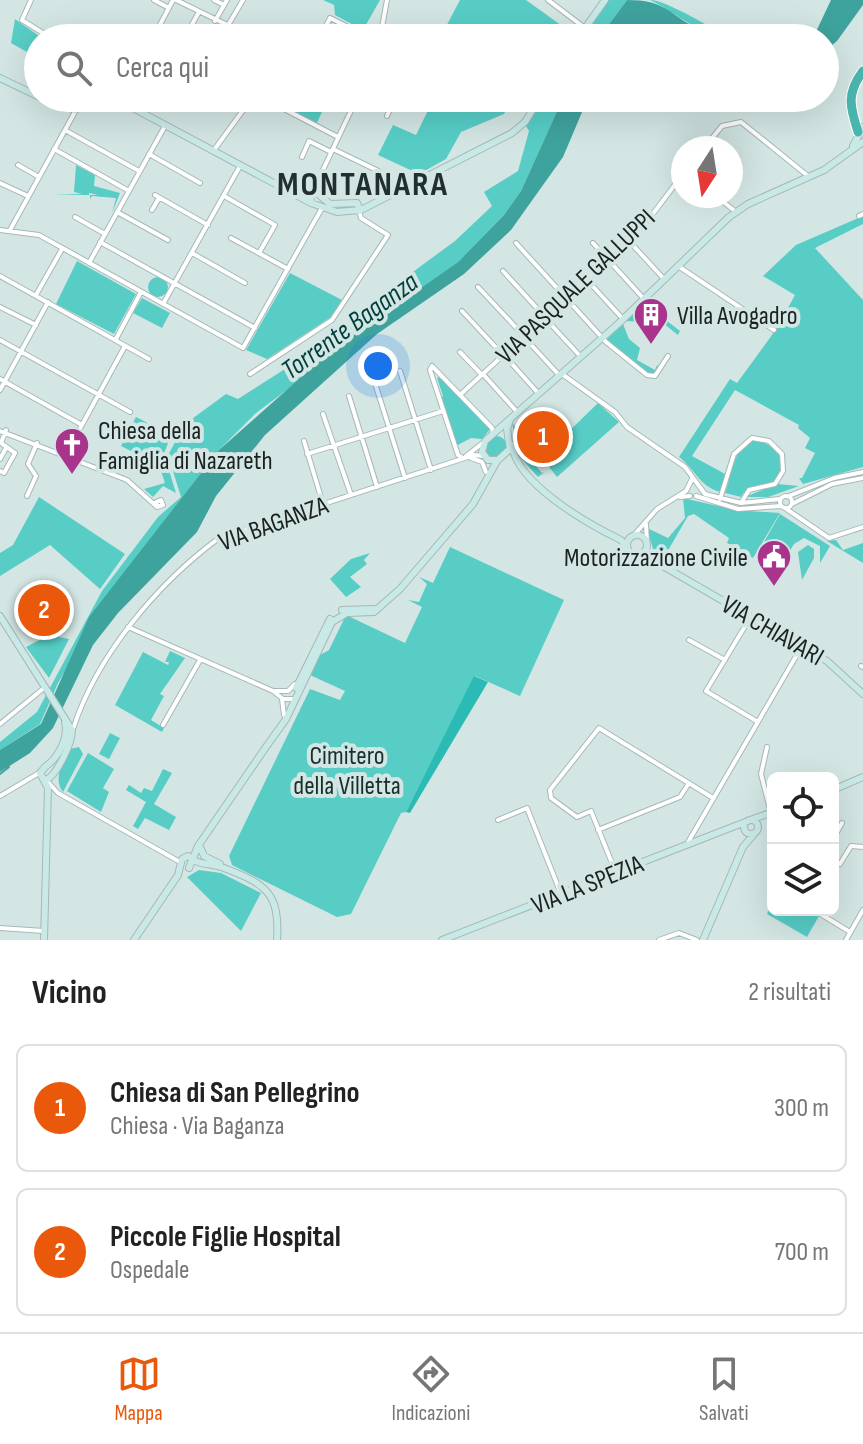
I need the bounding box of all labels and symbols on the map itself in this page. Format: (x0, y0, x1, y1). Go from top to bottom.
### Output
north arrow (671, 136, 743, 208)
district label: MONTANARA (277, 164, 449, 205)
street label: VIA PASQUALE GALLUPPI (490, 203, 662, 371)
water label: Torrente Baganza (275, 265, 425, 387)
building icon: Villa Avogadro (632, 296, 670, 346)
place label: Villa Avogadro (677, 301, 797, 332)
your location (358, 346, 398, 386)
pin: 1 (517, 407, 569, 467)
place label: Chiesa della Famiglia di Nazareth (98, 416, 273, 477)
church icon: Chiesa della Famiglia di Nazareth (53, 426, 91, 476)
street label: VIA BAGANZA (215, 490, 333, 558)
public building icon: Motorizzazione Civile (755, 538, 793, 588)
place label: Motorizzazione Civile (564, 543, 748, 574)
pin: 2 (18, 580, 70, 640)
street label: VIA CHIAVARI (716, 590, 829, 673)
park label: Cimitero della Villetta (293, 741, 401, 802)
street label: VIA LA SPEZIA (527, 849, 649, 922)

